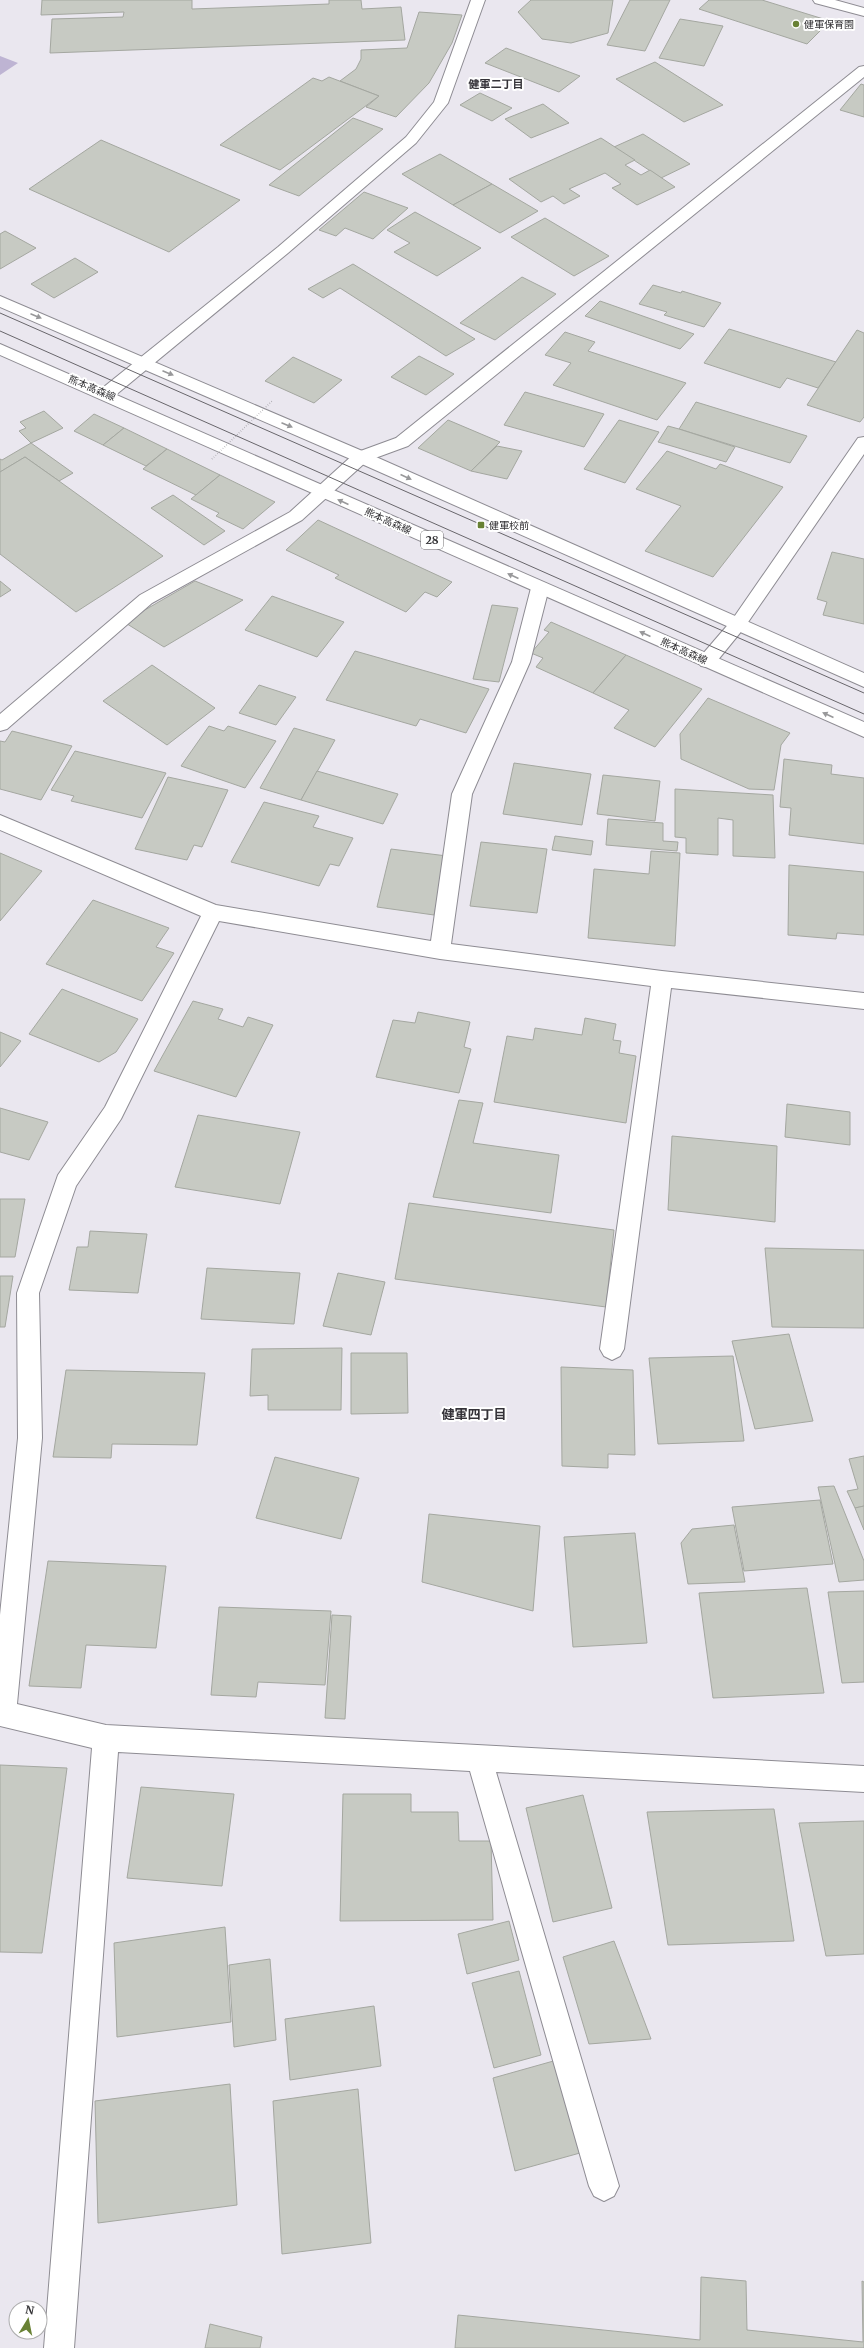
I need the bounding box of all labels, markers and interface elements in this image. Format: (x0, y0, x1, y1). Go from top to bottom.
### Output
place label: 健軍保育園 (804, 18, 854, 31)
marker: 健軍保育園 (791, 19, 801, 29)
district label: 健軍二丁目 (468, 77, 524, 91)
one-way arrow (30, 314, 42, 320)
one-way arrow (163, 371, 175, 377)
street label: 熊本高森線 (66, 372, 118, 404)
one-way arrow (282, 422, 293, 428)
one-way arrow (401, 474, 412, 480)
one-way arrow (337, 499, 348, 505)
street label: 熊本高森線 (363, 505, 413, 537)
place label: 健軍校前 (489, 519, 529, 532)
marker: 健軍校前 (476, 520, 486, 530)
road number: 28 (421, 531, 443, 549)
one-way arrow (508, 573, 519, 579)
one-way arrow (640, 631, 651, 637)
street label: 熊本高森線 (659, 635, 709, 667)
one-way arrow (822, 711, 834, 717)
district label: 健軍四丁目 (441, 1406, 507, 1423)
north arrow (8, 2300, 48, 2340)
text: N (24, 2303, 36, 2318)

